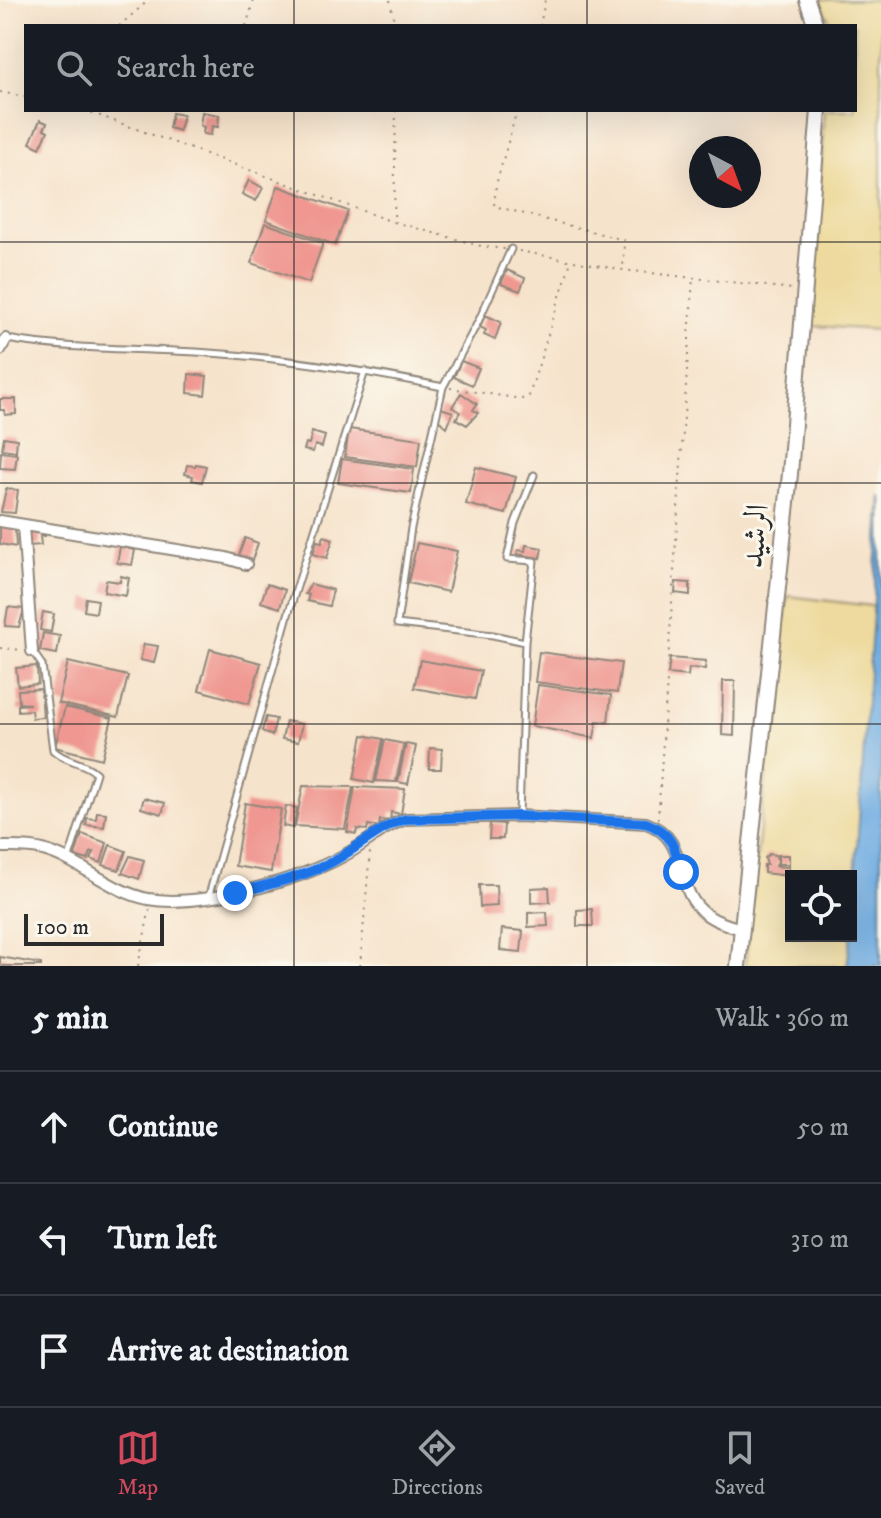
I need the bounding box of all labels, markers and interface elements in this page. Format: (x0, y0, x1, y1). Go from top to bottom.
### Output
search box (24, 24, 857, 112)
icon: search (52, 46, 96, 90)
text: Search here (116, 50, 255, 87)
north arrow (689, 136, 761, 208)
street label: الرشيد (733, 502, 779, 570)
route start (663, 854, 699, 890)
map controls (785, 870, 857, 942)
button: locate (785, 870, 857, 942)
route end (217, 875, 253, 911)
scale bar (24, 910, 164, 946)
text: 100 m (36, 914, 89, 941)
text: 5 min (32, 997, 108, 1039)
text: Walk · 360 m (715, 1002, 849, 1035)
icon: ahead (32, 1105, 76, 1149)
text: Continue (108, 1109, 218, 1146)
text: 50 m (797, 1111, 849, 1144)
icon: left (32, 1217, 76, 1261)
text: Turn left (108, 1221, 217, 1258)
text: 310 m (791, 1223, 849, 1256)
icon: arrive (32, 1329, 76, 1373)
text: Arrive at destination (108, 1333, 349, 1370)
tab: Map (116, 1426, 160, 1501)
tab: Directions (392, 1426, 483, 1501)
tab: Saved (715, 1426, 765, 1501)

